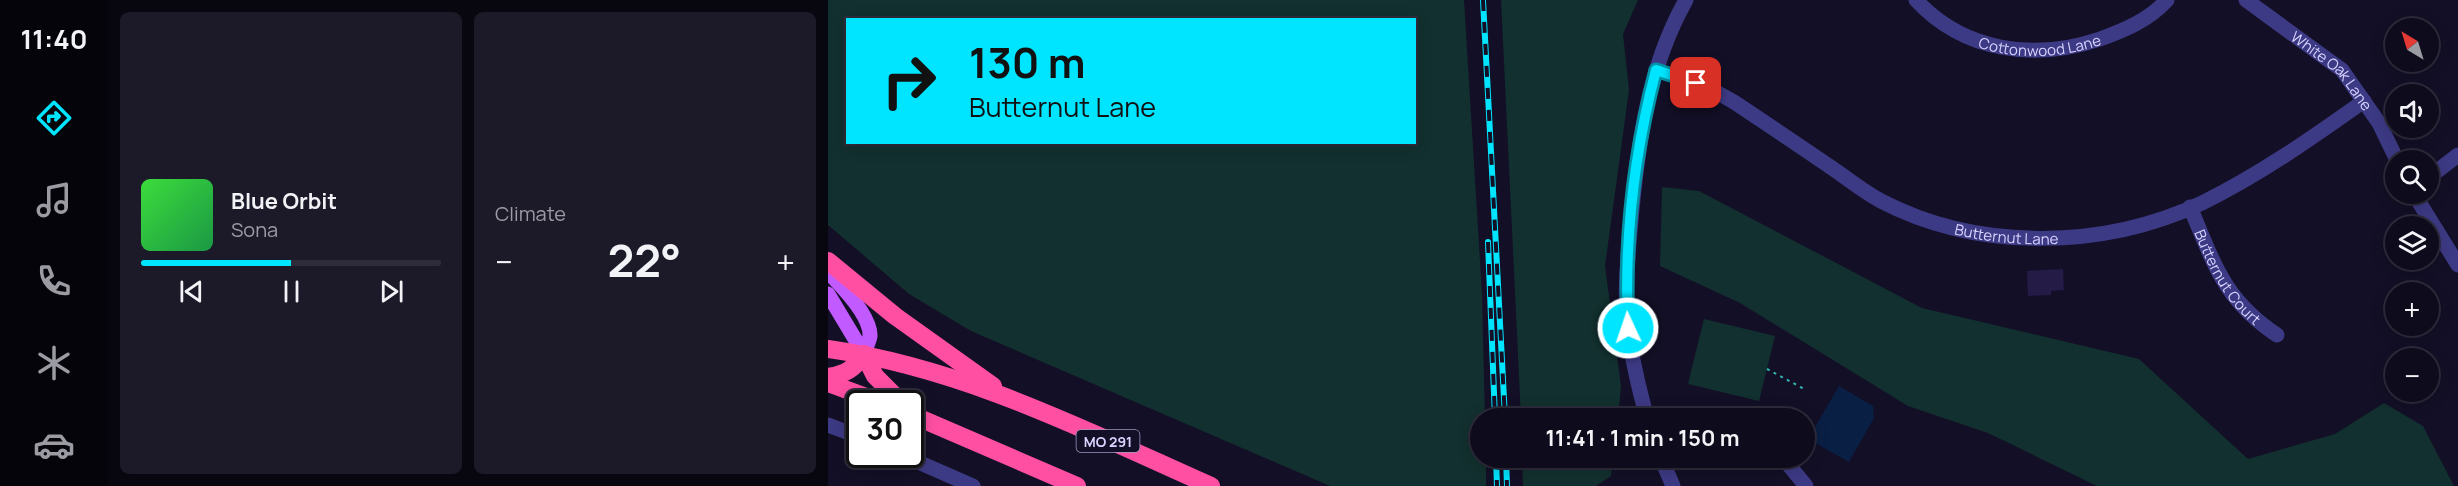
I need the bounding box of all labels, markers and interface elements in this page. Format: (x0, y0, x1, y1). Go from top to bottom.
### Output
north arrow (2385, 18, 2439, 72)
map controls (2385, 18, 2439, 402)
text: 11:40 (20, 20, 88, 57)
street label: White Oak Lane (2287, 26, 2378, 115)
street label: Cottonwood Lane (1976, 29, 2104, 61)
text: 130 m (969, 33, 1086, 91)
icon: right (870, 42, 948, 120)
pin (1670, 57, 1721, 108)
icon: arrive (1679, 66, 1712, 99)
button: sound (2385, 84, 2439, 138)
text: Butternut Lane (969, 88, 1156, 125)
icon: directions (33, 97, 75, 139)
button: search (2385, 150, 2439, 204)
icon: music (33, 179, 75, 221)
text: Blue Orbit (231, 186, 337, 216)
text: Climate (495, 200, 566, 227)
text: Sona (231, 216, 278, 243)
button: layers (2385, 216, 2439, 270)
street label: Butternut Lane (1953, 218, 2059, 249)
street label: Butternut Court (2190, 226, 2266, 329)
text: 22° (607, 229, 681, 291)
text: − (495, 239, 513, 284)
text: + (776, 239, 795, 284)
icon: phone (33, 260, 75, 302)
icon: previous (175, 275, 208, 308)
icon: pause (275, 275, 308, 308)
icon: next (375, 275, 408, 308)
button: + (2385, 282, 2439, 336)
position arrow (1596, 296, 1660, 360)
icon: climate (33, 342, 75, 384)
button: − (2385, 348, 2439, 402)
speed limit sign: 30 (846, 390, 924, 468)
text: 11:41 · 1 min · 150 m (1545, 423, 1740, 453)
icon: car (33, 424, 75, 466)
road number: MO 291 (1076, 430, 1140, 452)

